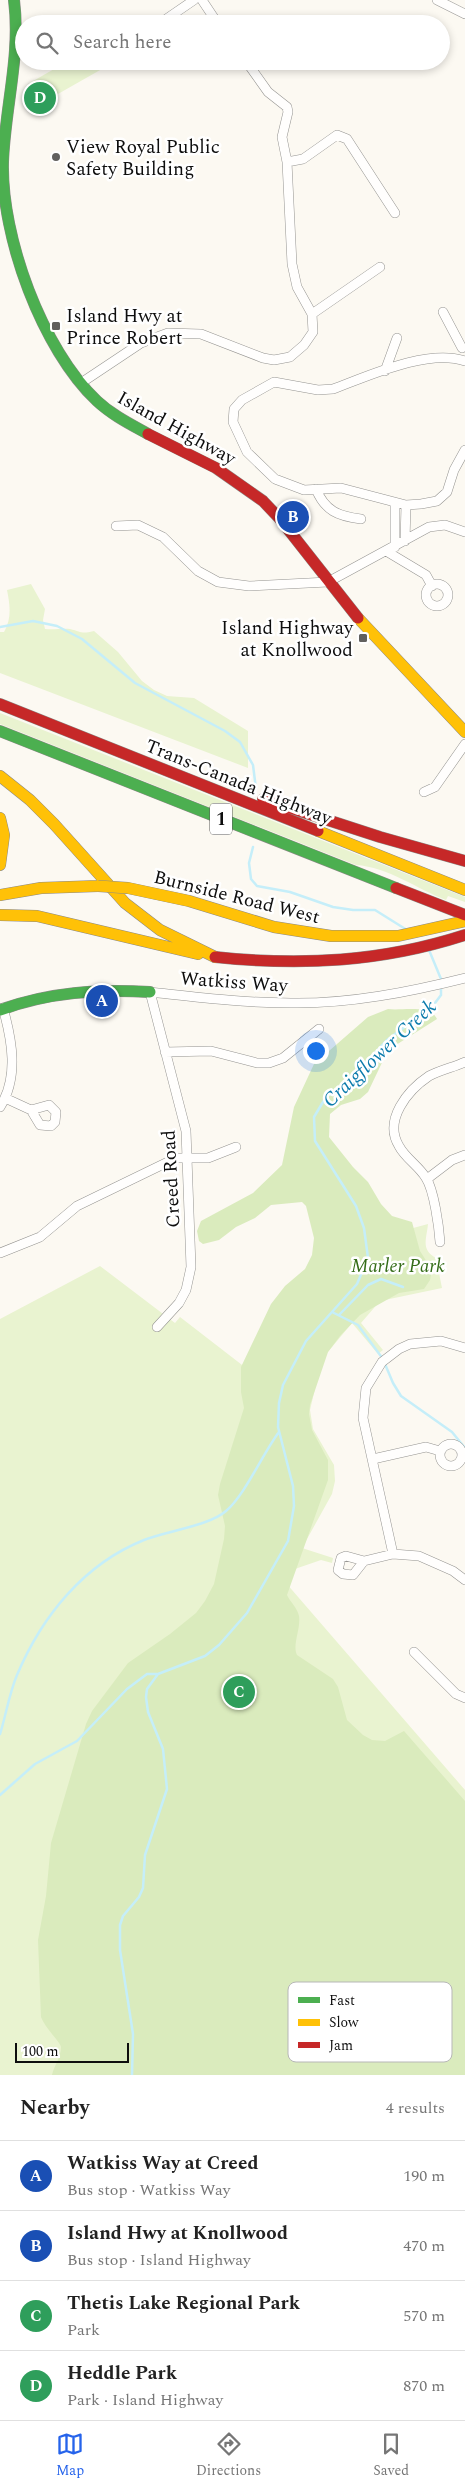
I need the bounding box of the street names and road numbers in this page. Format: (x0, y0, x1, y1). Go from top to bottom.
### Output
street label: Island Highway (112, 384, 242, 473)
street label: Trans-Canada Highway (141, 732, 337, 833)
road number: 1 (210, 804, 232, 834)
street label: Burnside Road West (151, 863, 323, 932)
street label: Watkiss Way (179, 964, 290, 1001)
street label: Creed Road (154, 1129, 189, 1229)

